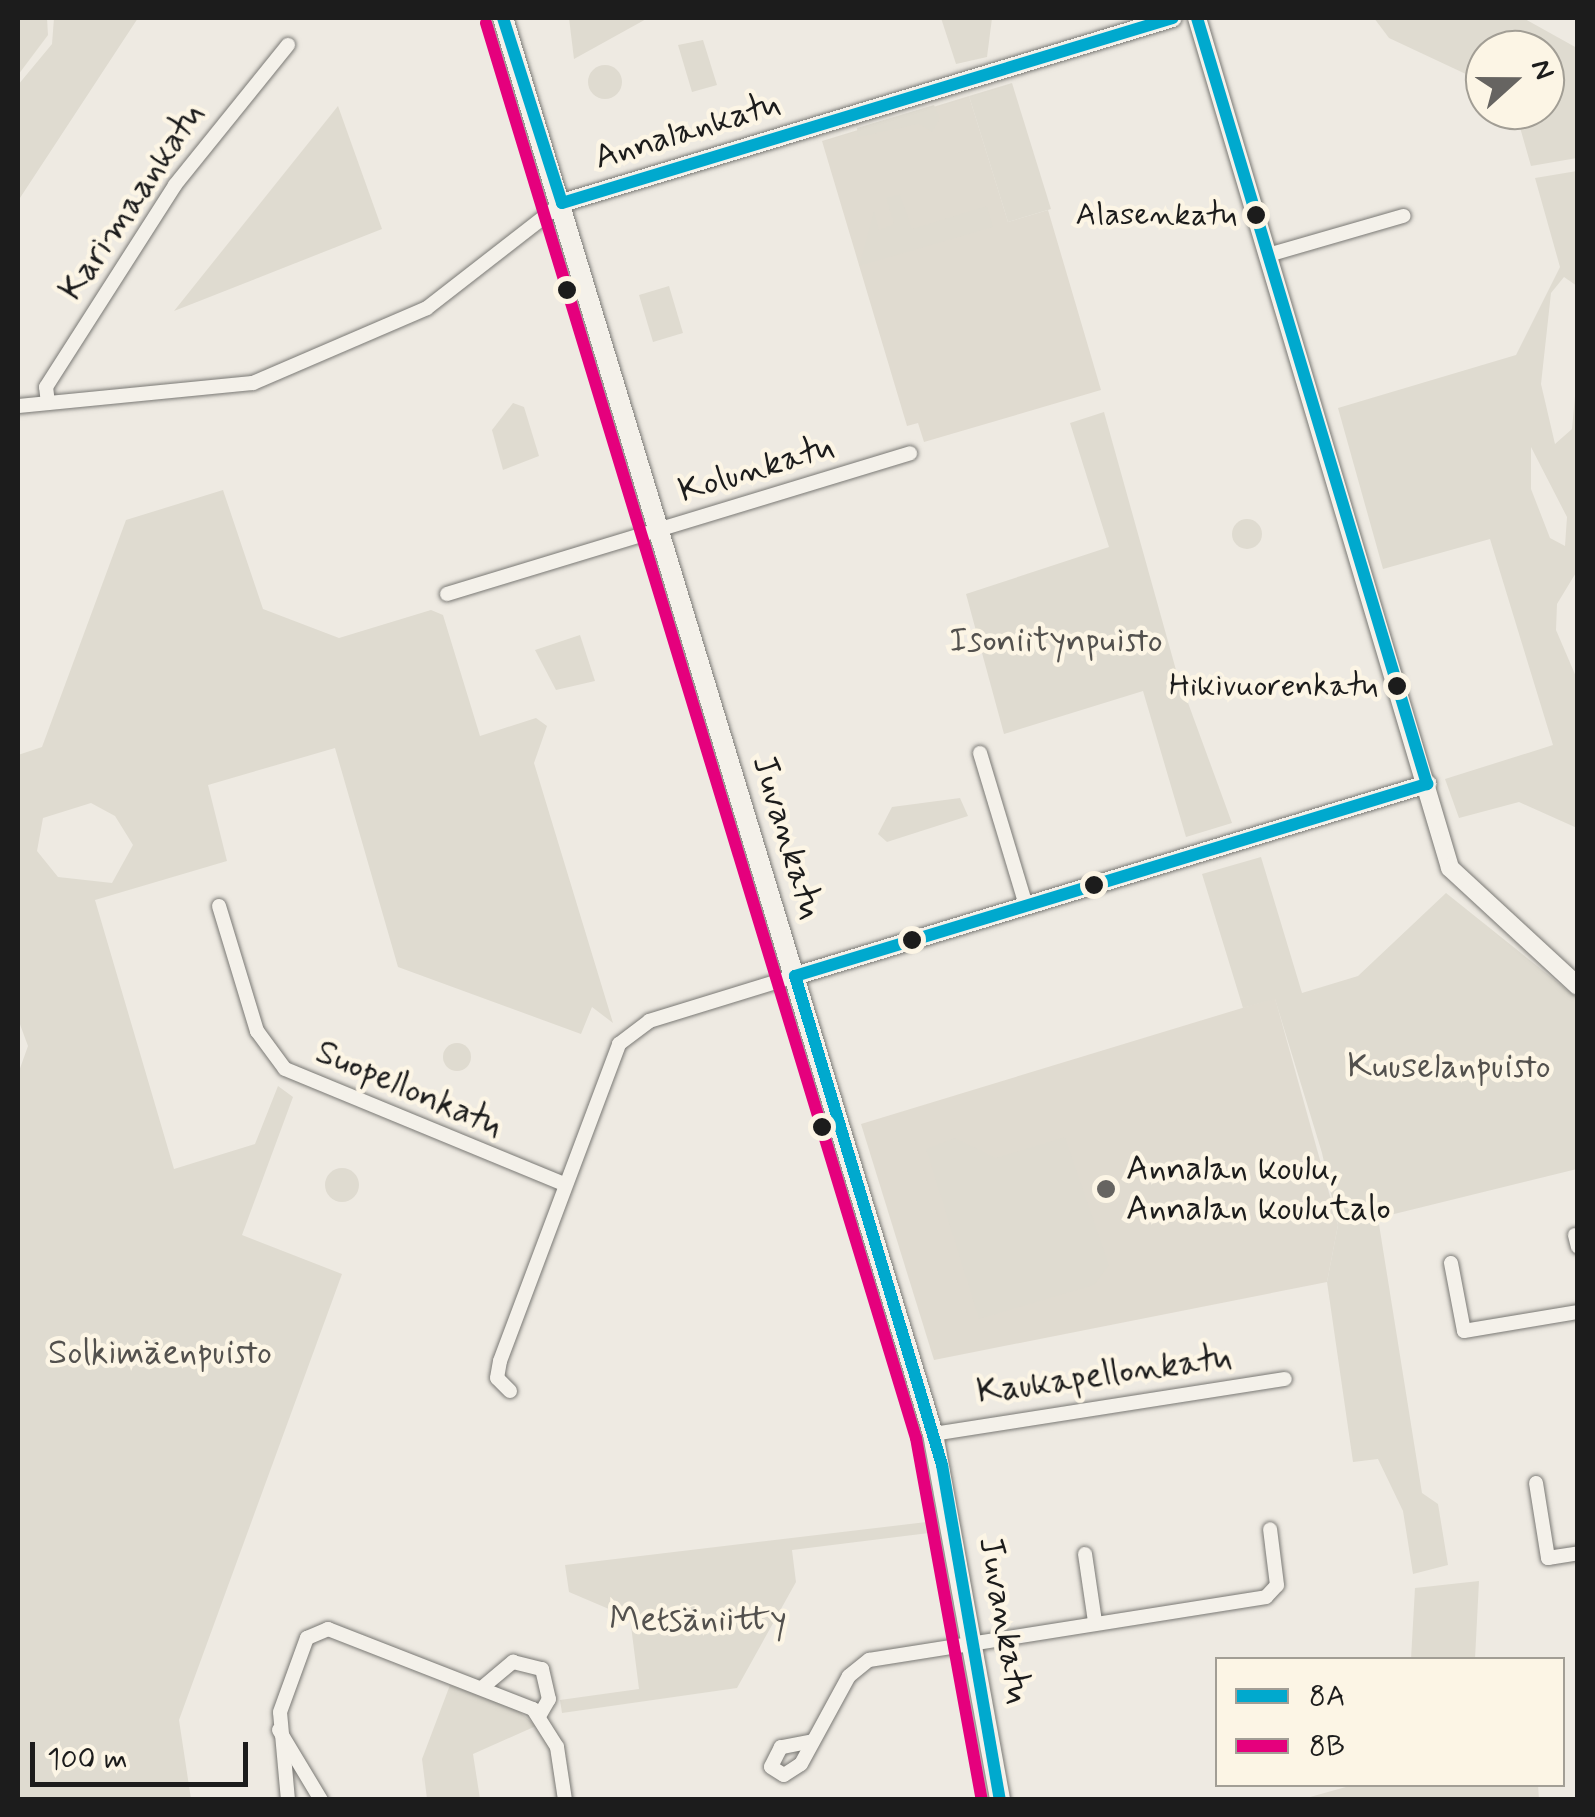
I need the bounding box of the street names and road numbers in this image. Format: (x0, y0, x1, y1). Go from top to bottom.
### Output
street label: Annalankatu (589, 83, 785, 179)
street label: Karimaankatu (51, 95, 213, 309)
street label: Kolunkatu (674, 426, 838, 512)
street label: Juvankatu (742, 750, 832, 924)
street label: Suopellonkatu (309, 1031, 509, 1147)
street label: Kaukapellonkatu (974, 1336, 1234, 1414)
street label: Juvankatu (969, 1533, 1039, 1707)

